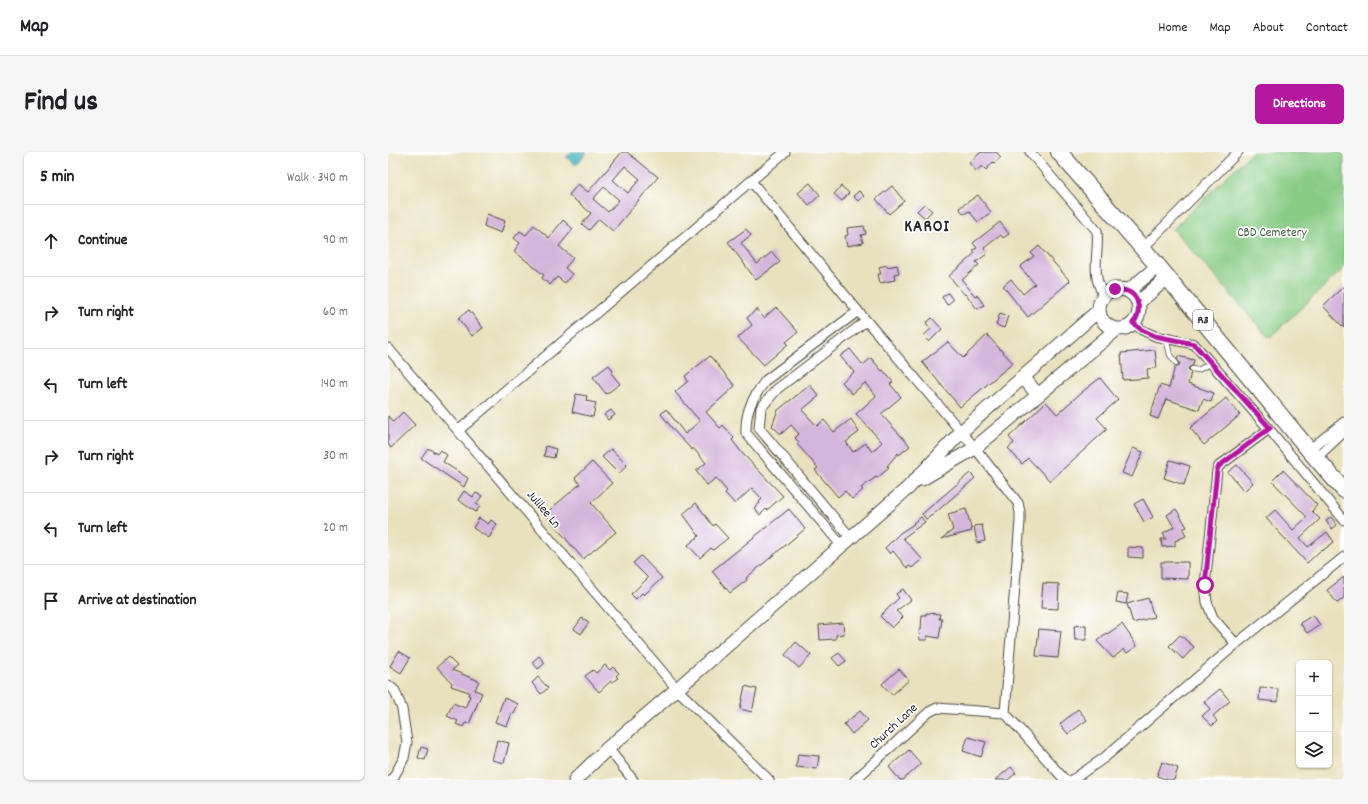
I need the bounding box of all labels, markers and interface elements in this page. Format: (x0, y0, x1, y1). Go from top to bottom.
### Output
text: Map (20, 14, 49, 41)
text: Home (1158, 18, 1187, 38)
text: Map (1209, 18, 1231, 38)
text: About (1253, 18, 1284, 38)
text: Contact (1306, 18, 1348, 38)
text: Find us (24, 84, 98, 124)
button: Directions (1255, 84, 1344, 124)
text: 5 min (40, 166, 74, 190)
text: Walk · 340 m (287, 169, 348, 188)
district label: KAROI (904, 216, 950, 240)
park label: CBD Cemetery (1237, 224, 1308, 243)
icon: ahead (40, 230, 62, 252)
text: Continue (78, 230, 127, 252)
text: 90 m (323, 231, 348, 250)
route end (1106, 280, 1124, 298)
icon: right (40, 302, 62, 324)
text: Turn right (78, 302, 134, 324)
text: 60 m (323, 303, 348, 322)
road number: R3 (1193, 310, 1213, 330)
icon: left (40, 374, 62, 396)
text: Turn left (78, 374, 127, 396)
text: 140 m (321, 375, 348, 394)
icon: right (40, 446, 62, 468)
text: Turn right (78, 446, 134, 468)
text: 30 m (323, 447, 348, 466)
street label: Julilee Ln (521, 487, 565, 533)
icon: left (40, 518, 62, 540)
text: Turn left (78, 518, 127, 540)
text: 20 m (323, 519, 348, 538)
route start (1196, 576, 1214, 594)
icon: arrive (40, 590, 62, 612)
text: Arrive at destination (78, 590, 196, 612)
map controls (1296, 660, 1332, 768)
button: + (1296, 660, 1332, 696)
button: − (1296, 696, 1332, 732)
street label: Church Lane (866, 699, 923, 754)
button: layers (1296, 732, 1332, 768)

